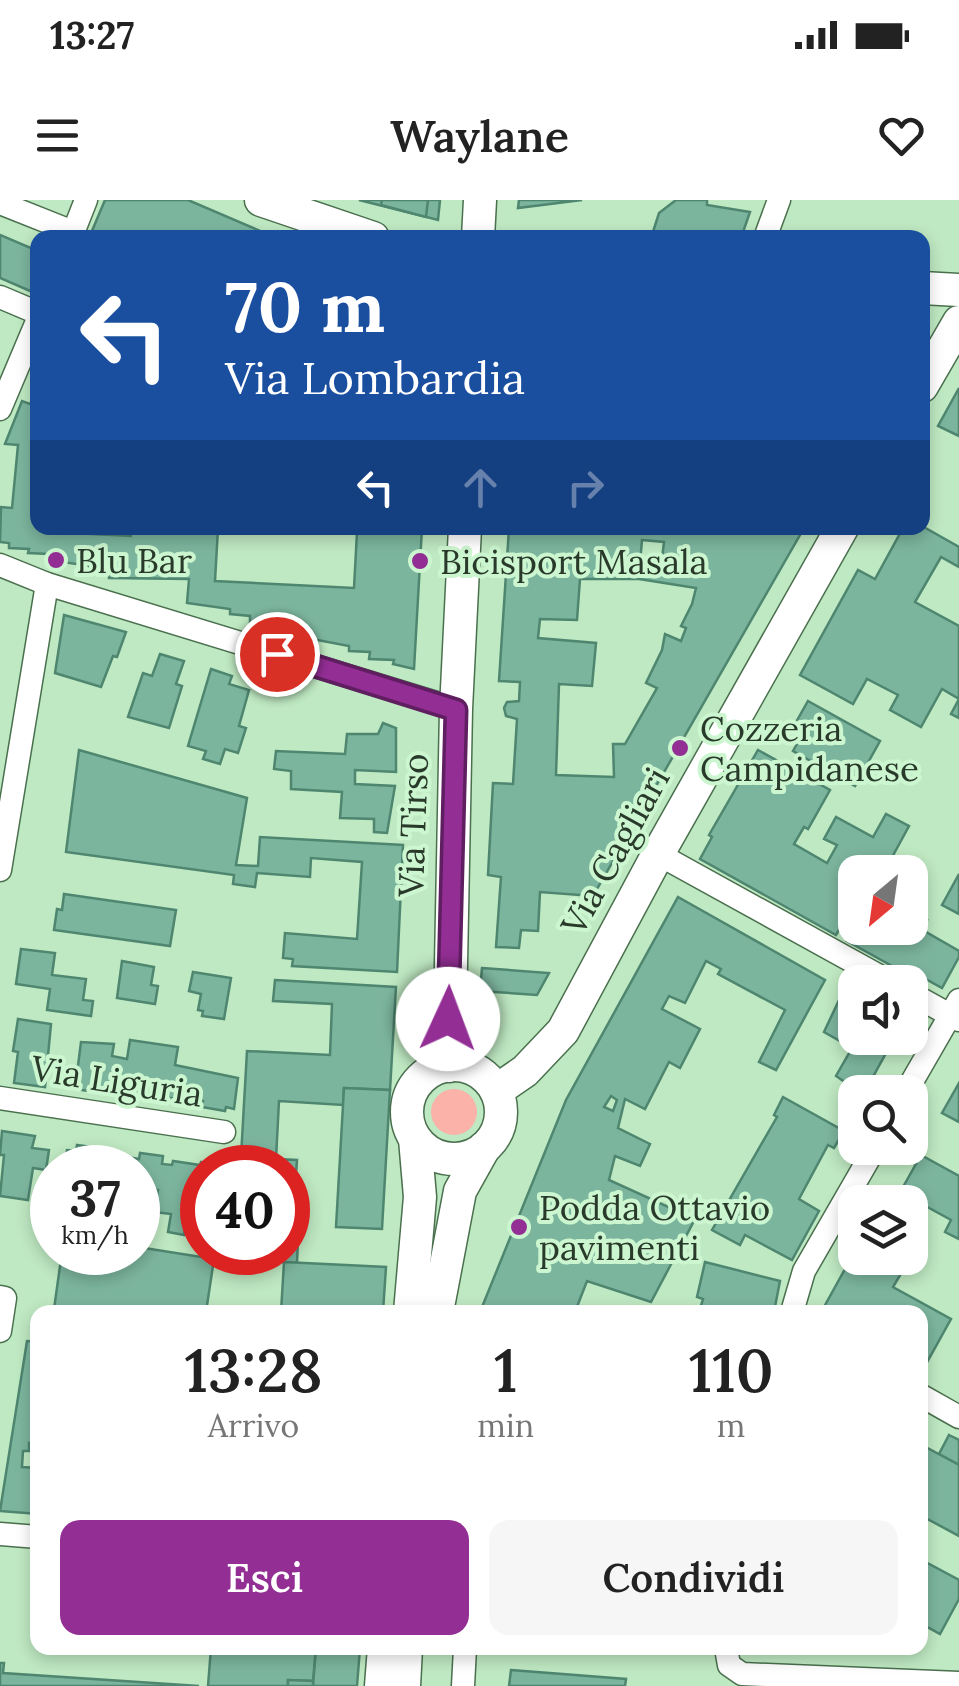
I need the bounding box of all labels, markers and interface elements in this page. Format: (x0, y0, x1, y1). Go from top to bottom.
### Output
text: 13:27 (50, 11, 134, 59)
text: Waylane (390, 107, 569, 164)
icon: menu (30, 108, 85, 163)
icon: heart (874, 108, 929, 163)
text: 70 m (225, 262, 385, 351)
icon: left (60, 270, 190, 400)
text: Via Lombardia (225, 349, 525, 406)
icon: left (348, 460, 403, 515)
icon: ahead (453, 460, 508, 515)
icon: right (558, 460, 613, 515)
place label: Blu Bar (76, 538, 192, 583)
place label: Bicisport Masala (440, 539, 708, 584)
marker: Blu Bar (45, 549, 67, 571)
marker: Bicisport Masala (409, 550, 431, 572)
pin (235, 612, 320, 697)
icon: arrive (250, 627, 305, 682)
place label: Cozzeria Campidanese (700, 706, 919, 791)
marker: Cozzeria Campidanese (669, 737, 691, 759)
street label: Via Tirso (388, 753, 438, 898)
street label: Via Cagliari (550, 759, 679, 943)
north arrow (838, 855, 928, 945)
map controls (838, 855, 928, 1275)
button: sound (838, 965, 928, 1055)
position arrow (396, 967, 500, 1071)
street label: Via Liguria (27, 1045, 206, 1117)
button: search (838, 1075, 928, 1165)
speed limit sign: 40 (180, 1145, 310, 1275)
text: 37 (69, 1166, 121, 1230)
place label: Podda Ottavio pavimenti (539, 1185, 770, 1270)
button: layers (838, 1185, 928, 1275)
marker: Podda Ottavio pavimenti (508, 1216, 530, 1238)
text: km/h (61, 1219, 129, 1251)
text: 13:28 (184, 1332, 323, 1408)
text: 1 (494, 1332, 517, 1408)
text: 110 (689, 1332, 774, 1408)
text: Arrivo (208, 1405, 299, 1446)
text: min (477, 1405, 534, 1446)
text: m (717, 1405, 745, 1446)
button: Esci (60, 1520, 469, 1635)
button: Condividi (489, 1520, 898, 1635)

